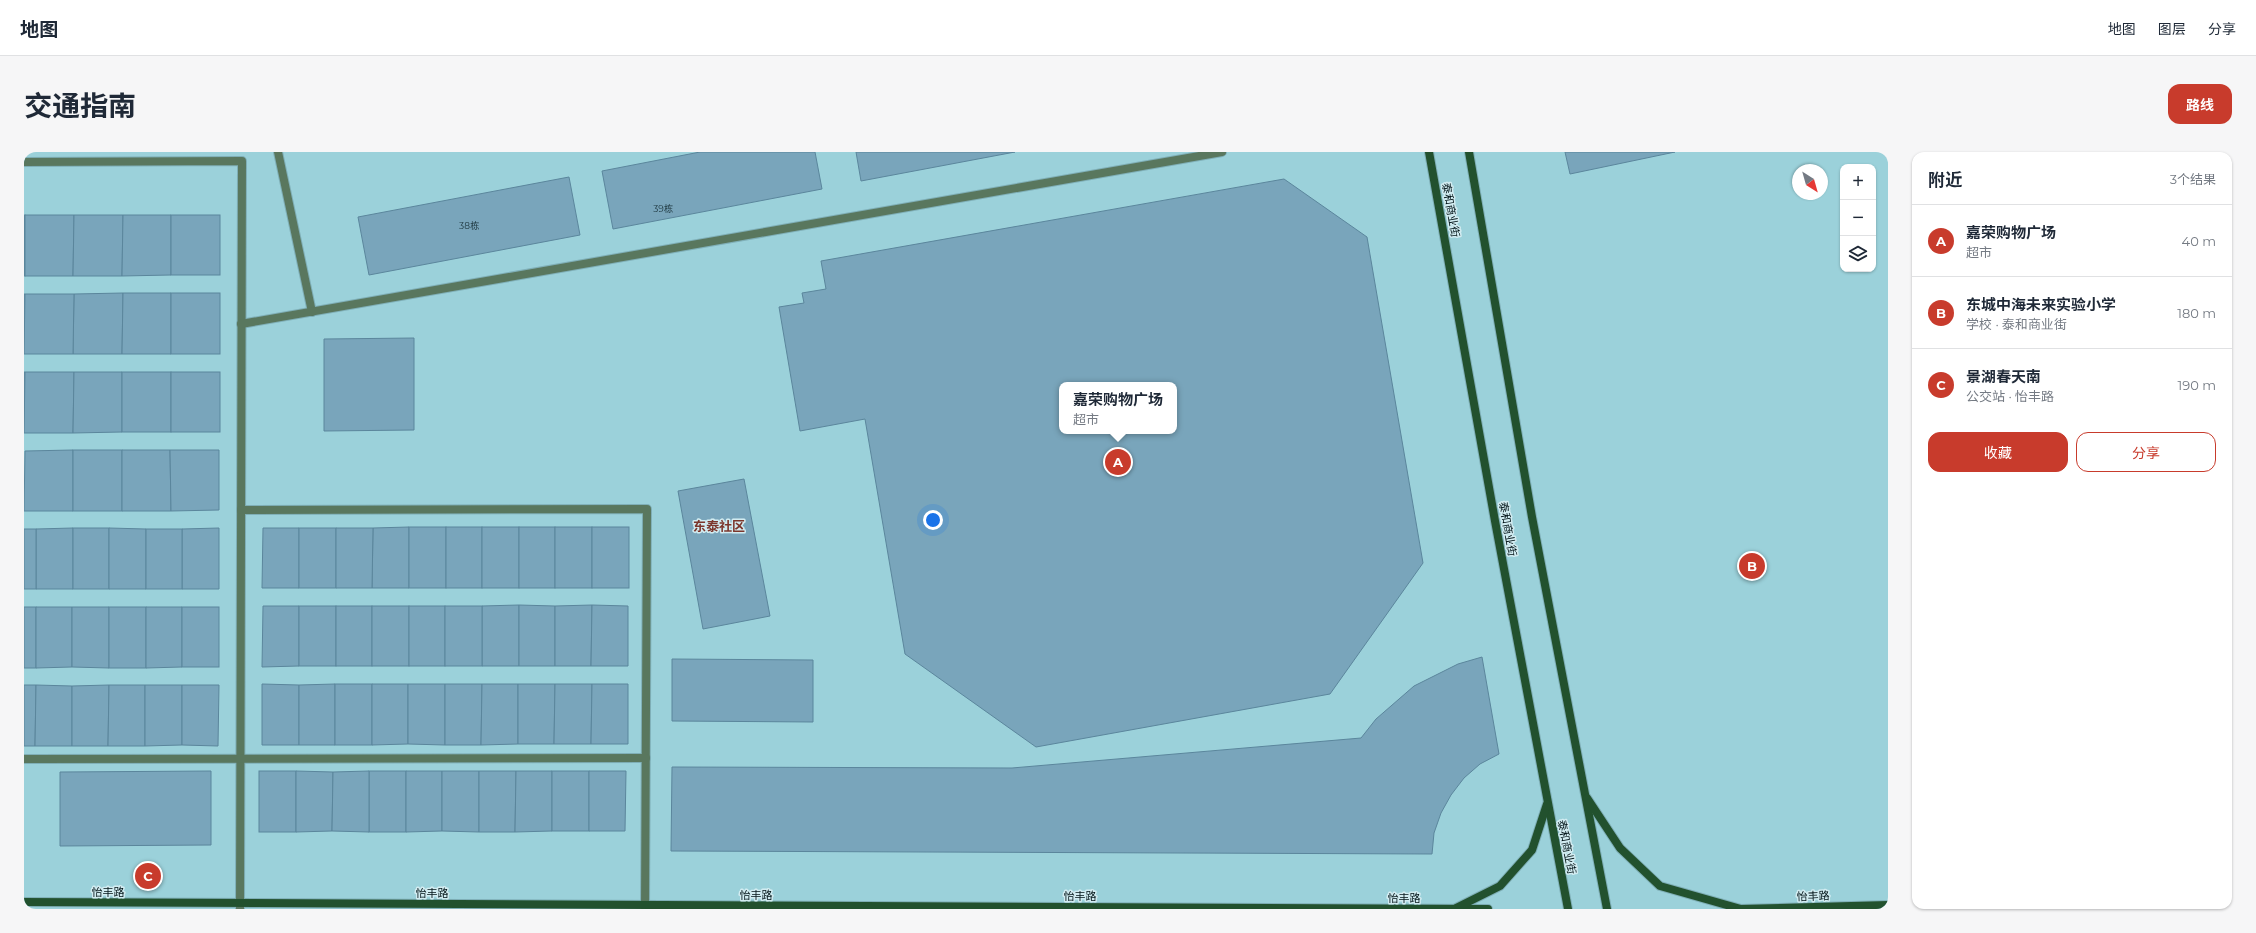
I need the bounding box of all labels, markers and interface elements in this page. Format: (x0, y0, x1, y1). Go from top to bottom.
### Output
text: 地图 (20, 18, 58, 41)
text: 地图 (2108, 20, 2136, 38)
text: 图层 (2158, 20, 2186, 38)
text: 分享 (2208, 20, 2236, 38)
button: 路线 (2168, 84, 2232, 124)
text: 交通指南 (24, 89, 136, 123)
north arrow (1792, 164, 1828, 200)
map controls (1840, 164, 1876, 272)
button: + (1840, 164, 1876, 200)
text: 附近 (1928, 170, 1962, 190)
text: 3个结果 (2170, 171, 2216, 187)
street label: 泰和商业街 (1439, 182, 1463, 238)
button: − (1840, 200, 1876, 236)
house number: 39栋 (653, 203, 673, 214)
house number: 38栋 (459, 220, 479, 231)
text: 嘉荣购物广场 (1966, 223, 2056, 242)
text: A (1936, 233, 1946, 249)
text: 40 m (2182, 233, 2216, 249)
button: layers (1840, 236, 1876, 272)
text: 超市 (1966, 244, 1992, 260)
text: 东城中海未来实验小学 (1966, 295, 2116, 314)
text: B (1936, 305, 1946, 321)
text: 180 m (2177, 305, 2216, 321)
text: 学校 · 泰和商业街 (1966, 316, 2067, 332)
text: 景湖春天南 (1966, 367, 2041, 386)
text: C (1936, 377, 1946, 393)
text: 190 m (2178, 377, 2216, 393)
popup (1059, 382, 1177, 434)
text: 公交站 · 怡丰路 (1966, 388, 2054, 404)
text: 嘉荣购物广场 (1073, 390, 1163, 409)
text: 超市 (1073, 411, 1099, 427)
button: 收藏 (1928, 432, 2068, 472)
button: 分享 (2076, 432, 2216, 472)
pin: A (1105, 447, 1131, 477)
street label: 泰和商业街 (1496, 501, 1520, 557)
your location (923, 510, 943, 530)
district label: 东泰社区 (693, 518, 745, 534)
pin: B (1739, 551, 1765, 581)
street label: 泰和商业街 (1555, 819, 1579, 875)
pin: C (135, 861, 161, 891)
street label: 怡丰路 (92, 885, 125, 899)
street label: 怡丰路 (416, 886, 449, 900)
street label: 怡丰路 (740, 888, 773, 902)
street label: 怡丰路 (1796, 888, 1830, 904)
street label: 怡丰路 (1064, 889, 1097, 903)
street label: 怡丰路 (1388, 891, 1421, 905)

